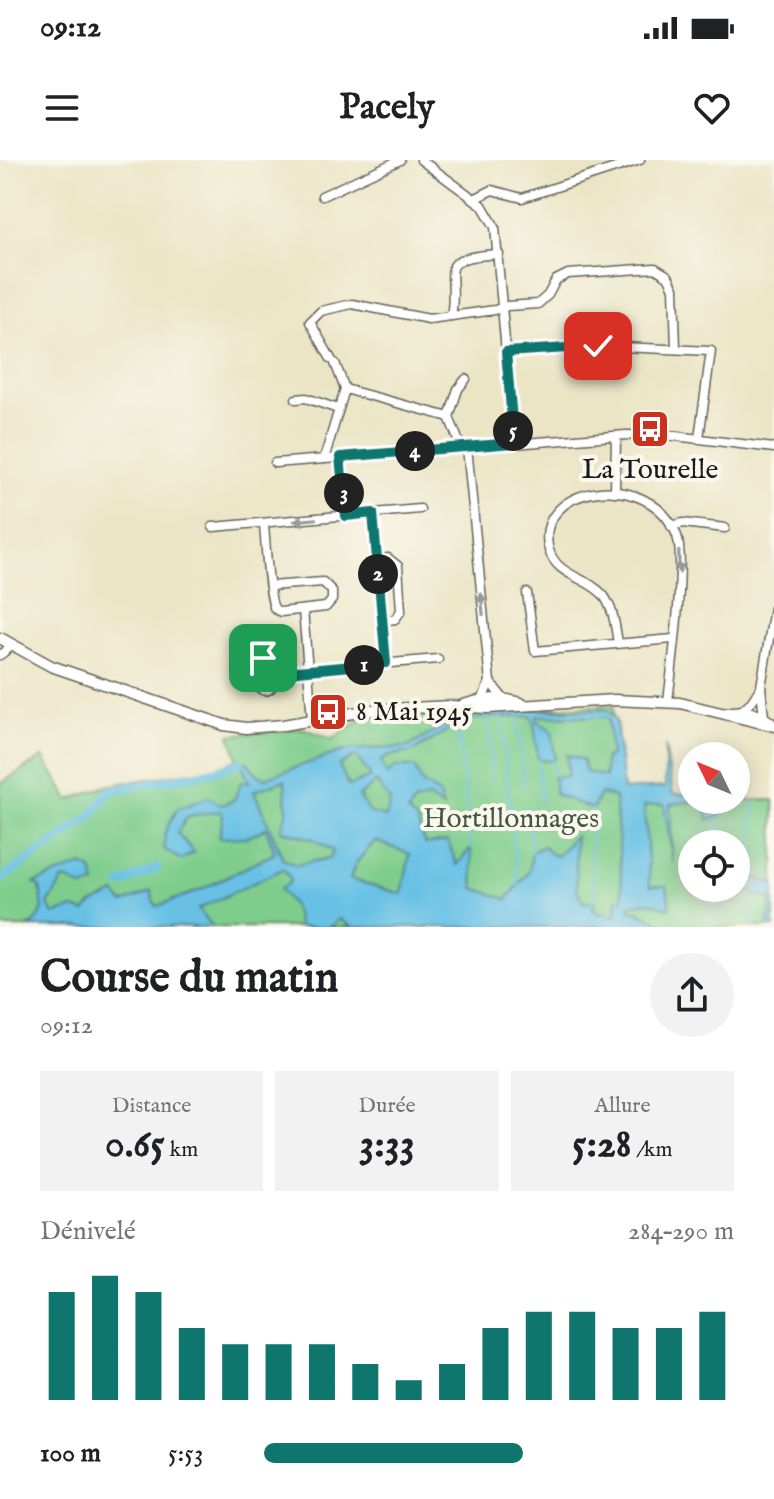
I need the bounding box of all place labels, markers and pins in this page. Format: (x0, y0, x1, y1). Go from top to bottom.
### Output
pin (564, 312, 632, 380)
bus stop icon: La Tourelle (629, 408, 671, 450)
pin: 5 (493, 411, 533, 451)
pin: 4 (395, 431, 435, 471)
place label: La Tourelle (582, 453, 718, 488)
pin: 3 (324, 473, 364, 513)
pin: 2 (358, 554, 398, 594)
pin (229, 624, 297, 692)
pin: 1 (344, 645, 384, 685)
bus stop icon: 8 Mai 1945 (307, 691, 349, 733)
place label: 8 Mai 1945 (356, 695, 471, 730)

